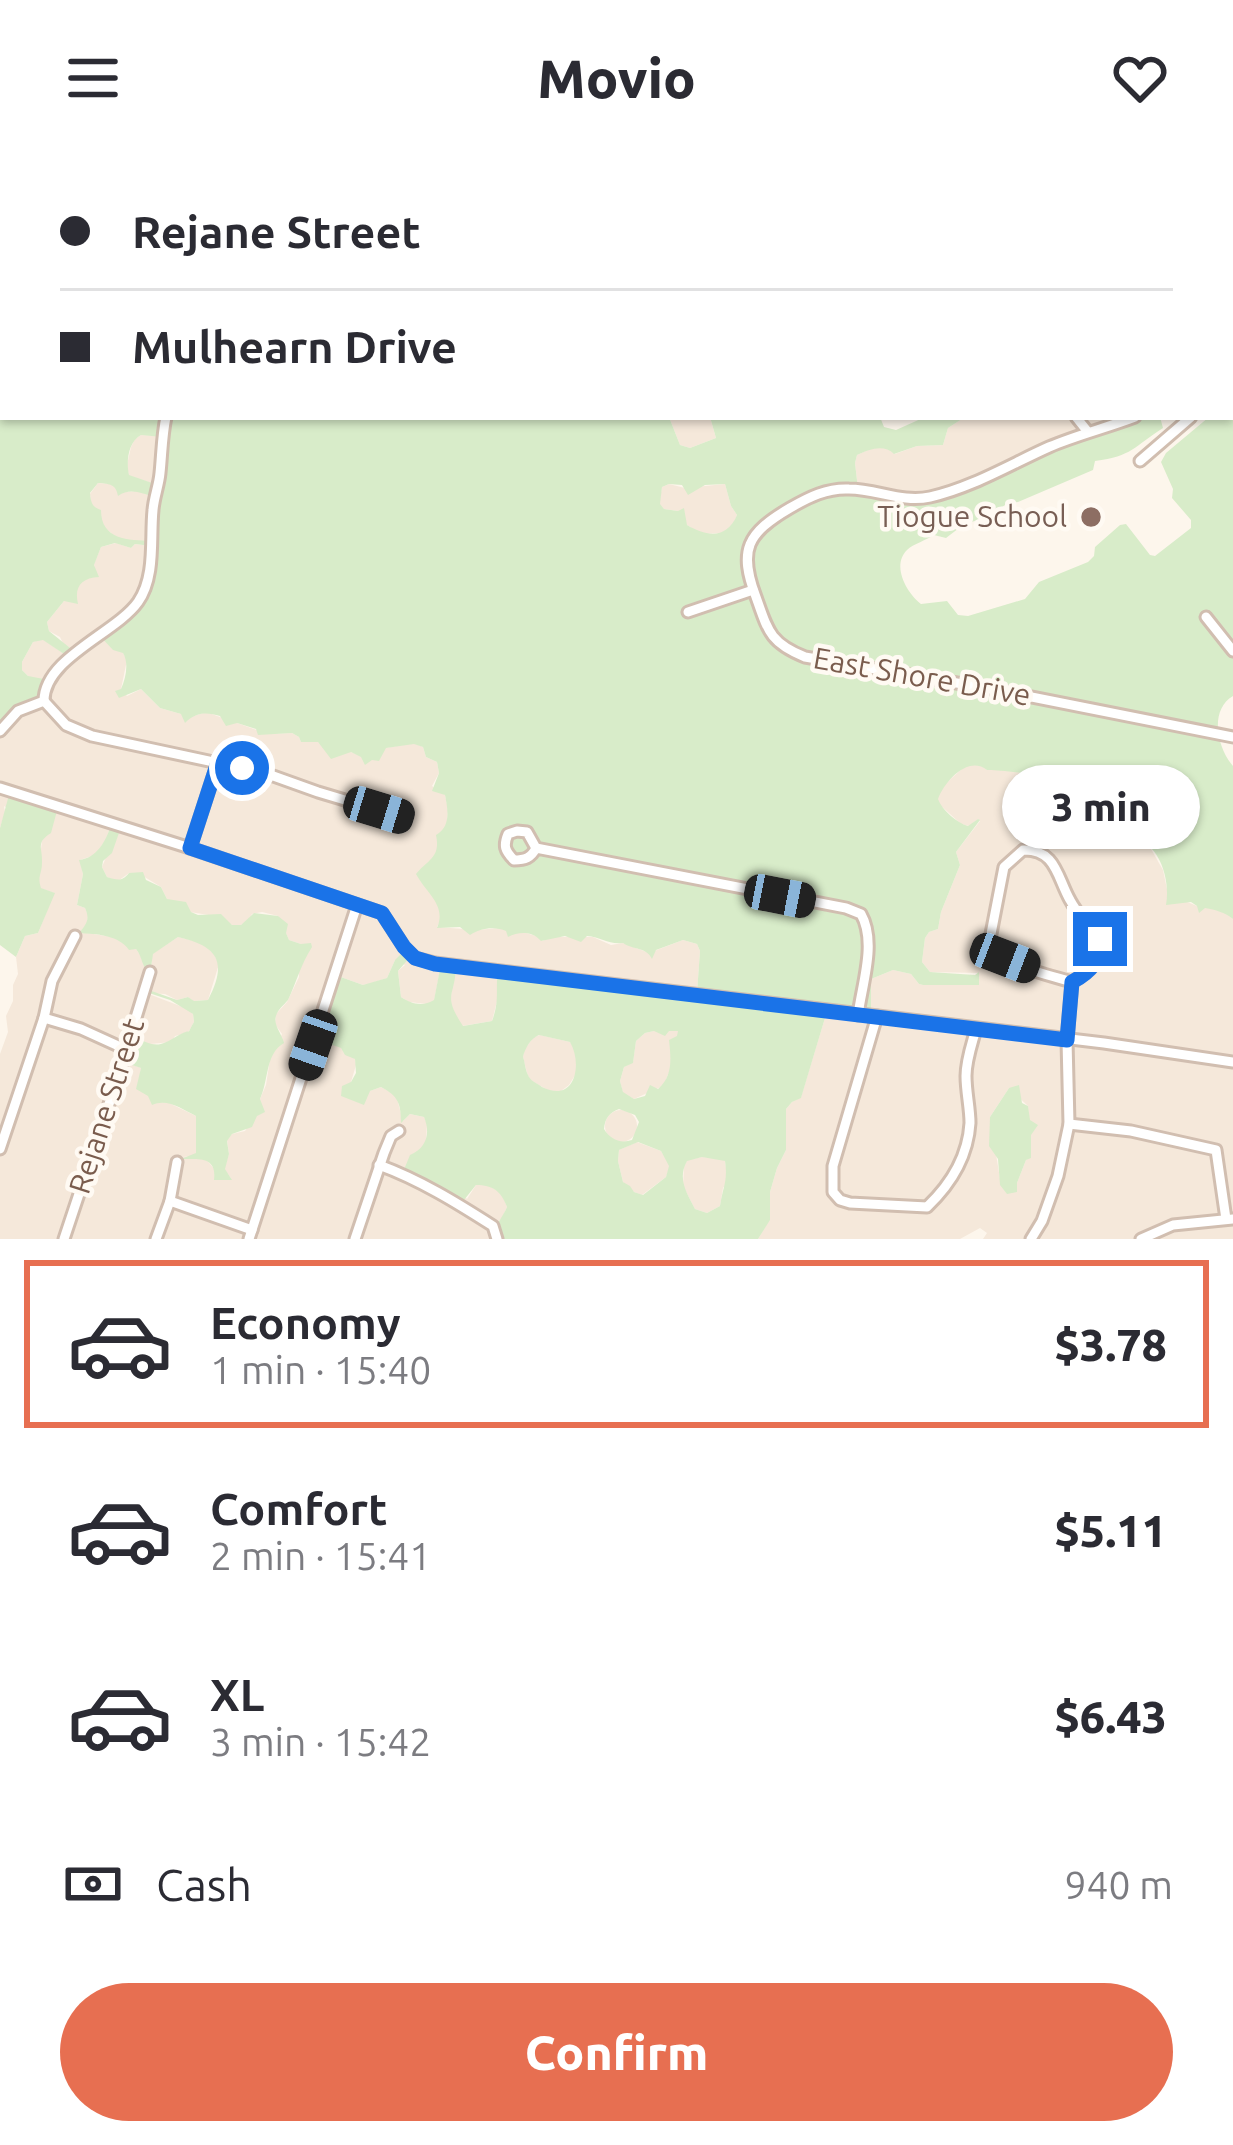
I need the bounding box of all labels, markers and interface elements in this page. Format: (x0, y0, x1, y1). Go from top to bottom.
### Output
icon: menu (60, 45, 126, 111)
icon: heart (1107, 45, 1173, 111)
text: Movio (537, 48, 696, 108)
text: Rejane Street (132, 206, 421, 257)
text: Mulhearn Drive (132, 321, 457, 372)
place label: Tiogue School (877, 499, 1067, 533)
marker: Tiogue School (1078, 504, 1104, 530)
street label: East Shore Drive (811, 640, 1033, 712)
route start (215, 741, 269, 795)
callout: 3 min (1001, 765, 1199, 849)
car (339, 782, 419, 838)
text: 3 min (1051, 785, 1151, 828)
car (741, 871, 819, 921)
route end (1073, 912, 1127, 966)
car (965, 928, 1045, 988)
car (284, 1005, 342, 1085)
street label: Rejane Street (62, 1014, 150, 1198)
icon: car (66, 1290, 174, 1398)
text: Economy (210, 1297, 401, 1348)
text: $3.78 (1054, 1319, 1167, 1370)
text: 1 min · 15:40 (210, 1348, 431, 1391)
icon: car (66, 1476, 174, 1584)
text: Comfort (210, 1483, 387, 1534)
text: $5.11 (1054, 1505, 1167, 1556)
text: 2 min · 15:41 (210, 1534, 431, 1577)
icon: car (66, 1662, 174, 1770)
text: XL (210, 1669, 264, 1720)
text: $6.43 (1054, 1691, 1167, 1742)
text: 3 min · 15:42 (210, 1720, 431, 1763)
icon: cash (60, 1851, 126, 1917)
text: Cash (156, 1859, 252, 1910)
text: 940 m (1064, 1863, 1173, 1906)
button: Confirm (60, 1983, 1173, 2121)

